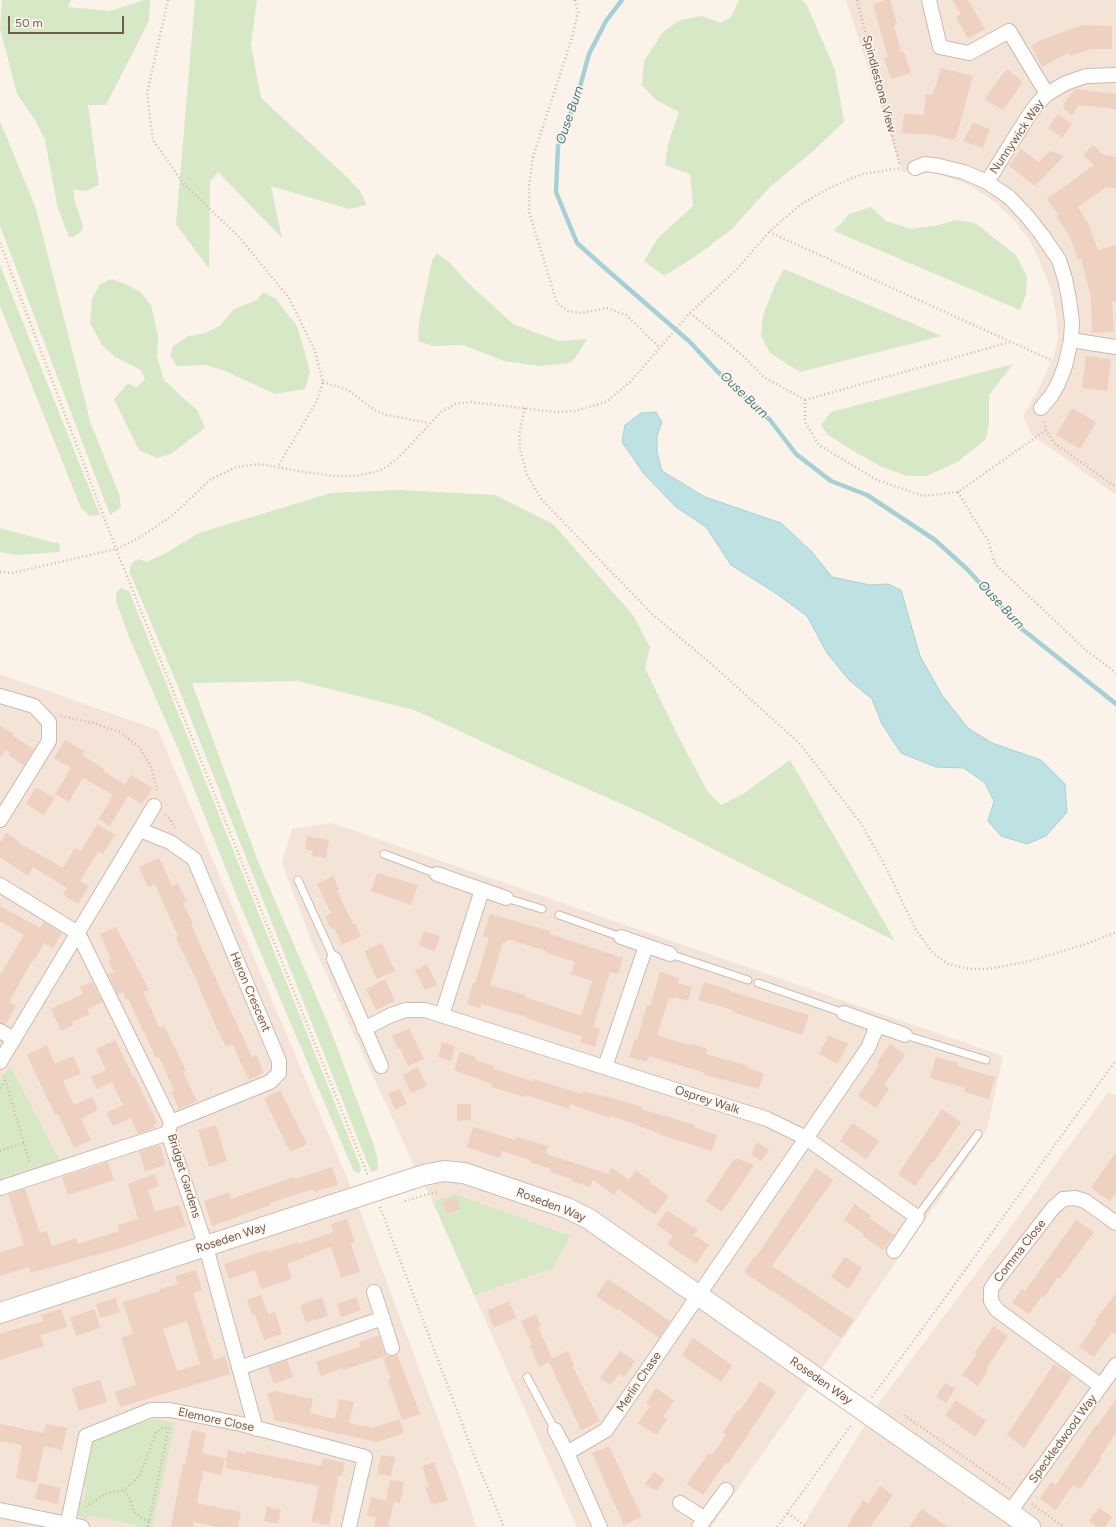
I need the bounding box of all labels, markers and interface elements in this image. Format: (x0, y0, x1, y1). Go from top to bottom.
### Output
scale bar (10, 8, 126, 34)
text: 50 m (15, 16, 43, 30)
street label: Spindlestone View (859, 34, 899, 134)
water label: Ouse Burn (553, 84, 587, 146)
street label: Nunnywick Way (987, 97, 1047, 177)
water label: Ouse Burn (717, 368, 771, 422)
water label: Ouse Burn (975, 577, 1027, 633)
street label: Heron Crescent (227, 950, 273, 1034)
street label: Osprey Walk (673, 1083, 741, 1117)
street label: Bridget Gardens (164, 1132, 204, 1220)
street label: Roseden Way (514, 1185, 588, 1225)
street label: Comma Close (991, 1217, 1049, 1285)
street label: Roseden Way (194, 1220, 268, 1256)
street label: Merlin Chase (614, 1349, 664, 1415)
street label: Roseden Way (787, 1354, 855, 1408)
street label: Speckledwood Way (1026, 1392, 1100, 1486)
street label: Elemore Close (177, 1405, 255, 1435)

